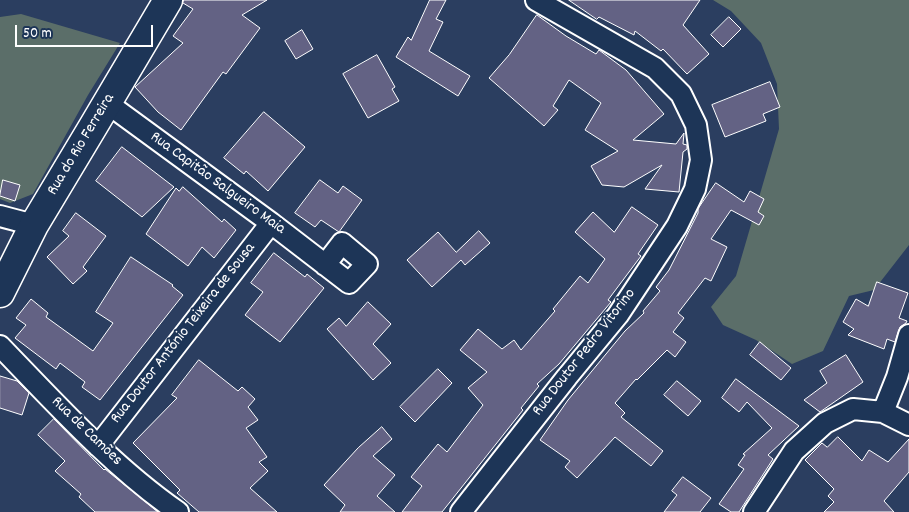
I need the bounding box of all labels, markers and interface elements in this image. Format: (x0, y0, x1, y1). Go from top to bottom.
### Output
scale bar (18, 15, 155, 47)
text: 50 m (23, 23, 52, 45)
street label: Rua do Rio Ferreira (44, 91, 120, 199)
street label: Rua Capitão Salgueiro Maia (146, 128, 288, 240)
street label: Rua Doutor António Teixeira de Sousa (108, 240, 260, 428)
street label: Rua Doutor Pedro Vitorino (529, 286, 641, 420)
street label: Rua de Camões (46, 393, 126, 471)

